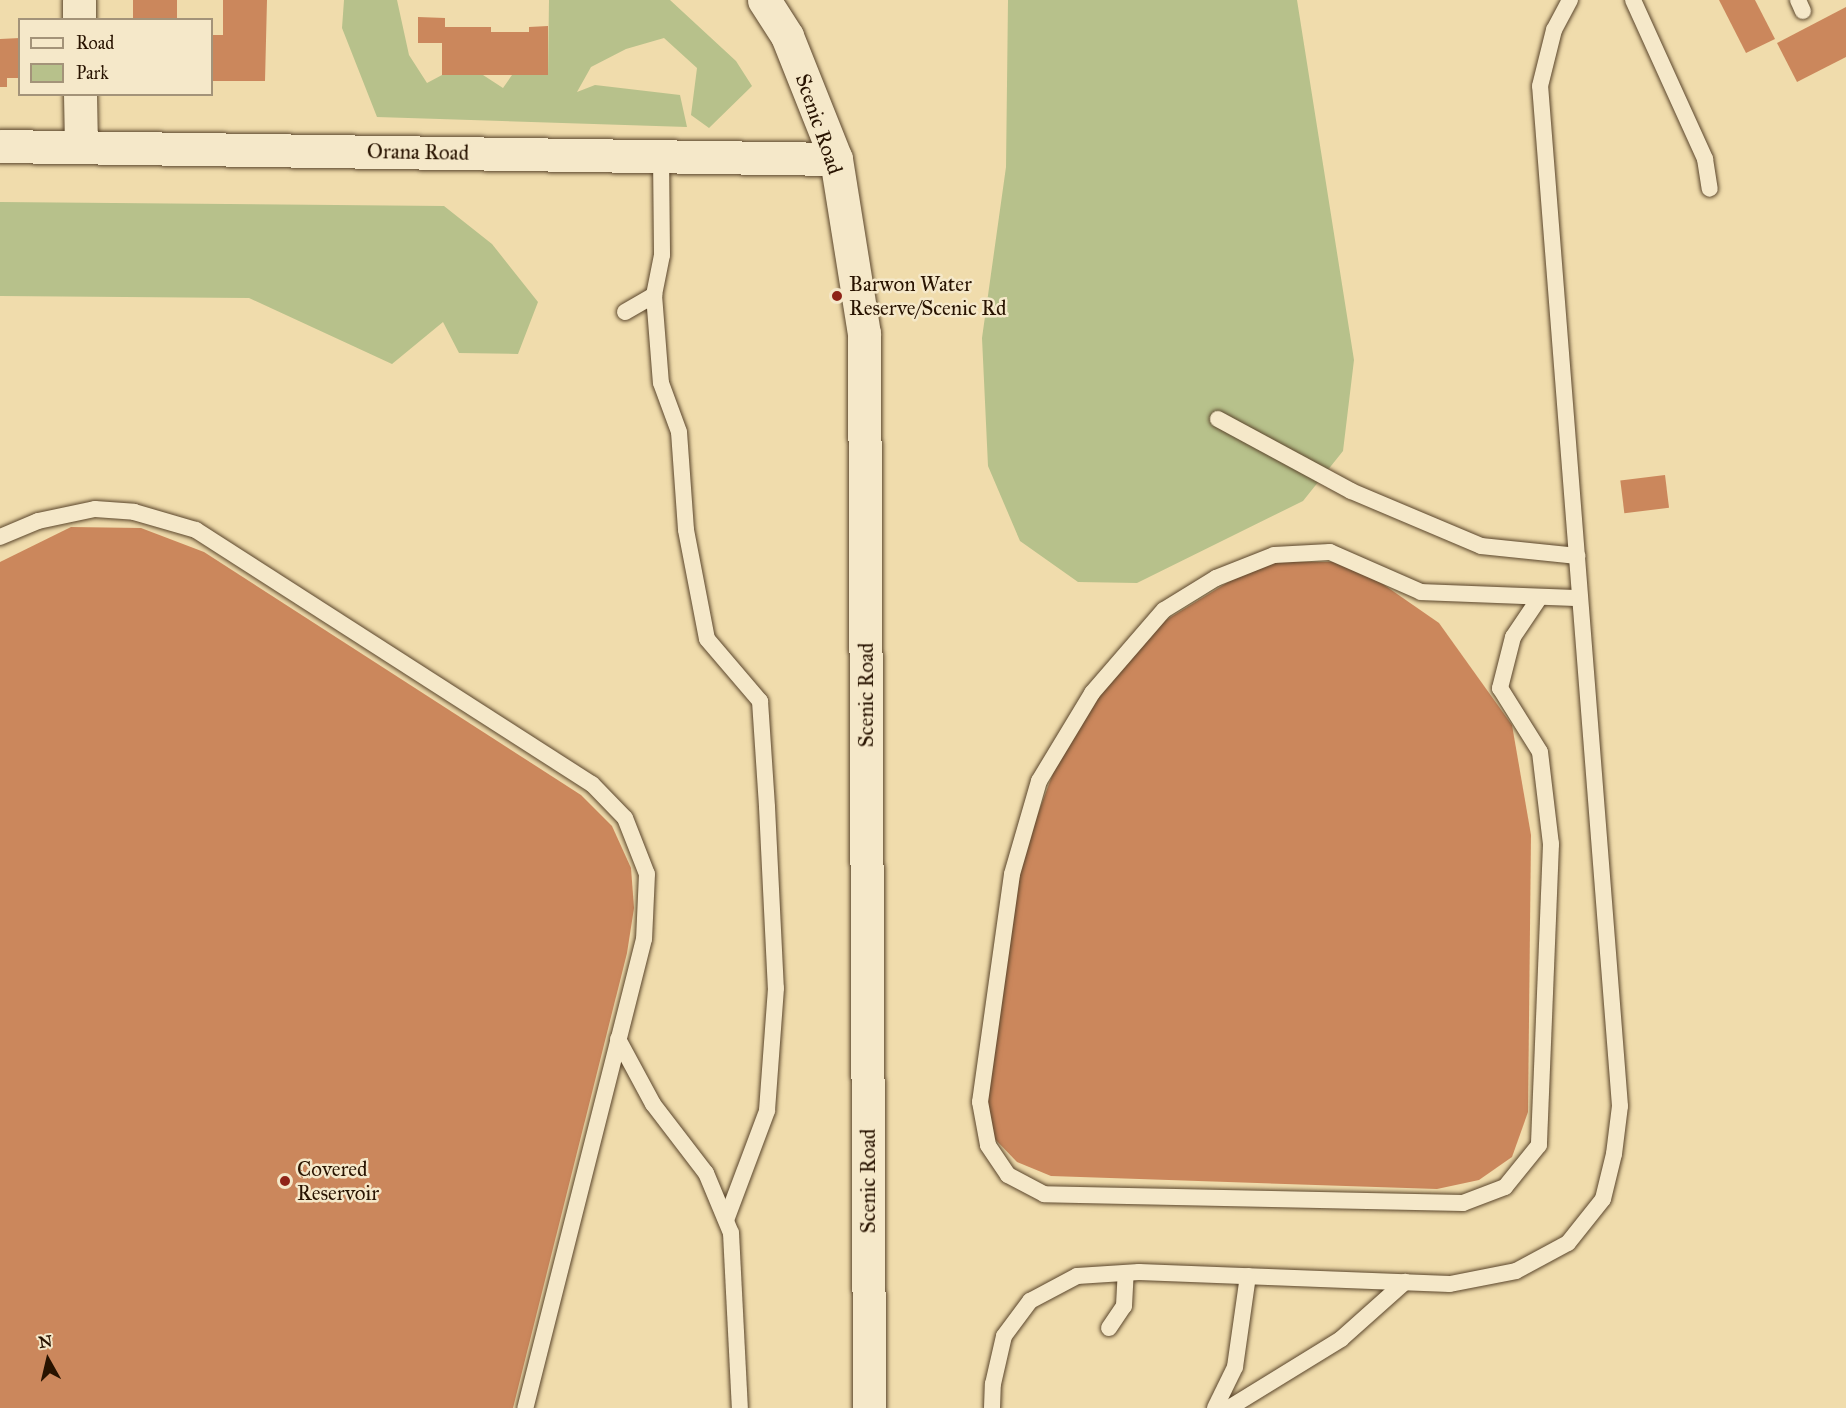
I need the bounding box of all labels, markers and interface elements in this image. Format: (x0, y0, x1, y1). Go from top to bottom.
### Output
legend (18, 18, 213, 96)
text: Road (76, 32, 114, 54)
text: Park (76, 62, 109, 84)
street label: Scenic Road (790, 70, 848, 178)
street label: Orana Road (367, 139, 469, 165)
place label: Barwon Water Reserve/Scenic Rd (849, 271, 1006, 321)
marker: Barwon Water Reserve/Scenic Rd (830, 289, 844, 303)
street label: Scenic Road (853, 643, 879, 747)
street label: Scenic Road (855, 1129, 881, 1233)
place label: Covered Reservoir (297, 1156, 379, 1206)
marker: Covered Reservoir (278, 1174, 292, 1188)
north arrow (18, 1330, 78, 1390)
text: N (37, 1331, 53, 1352)

